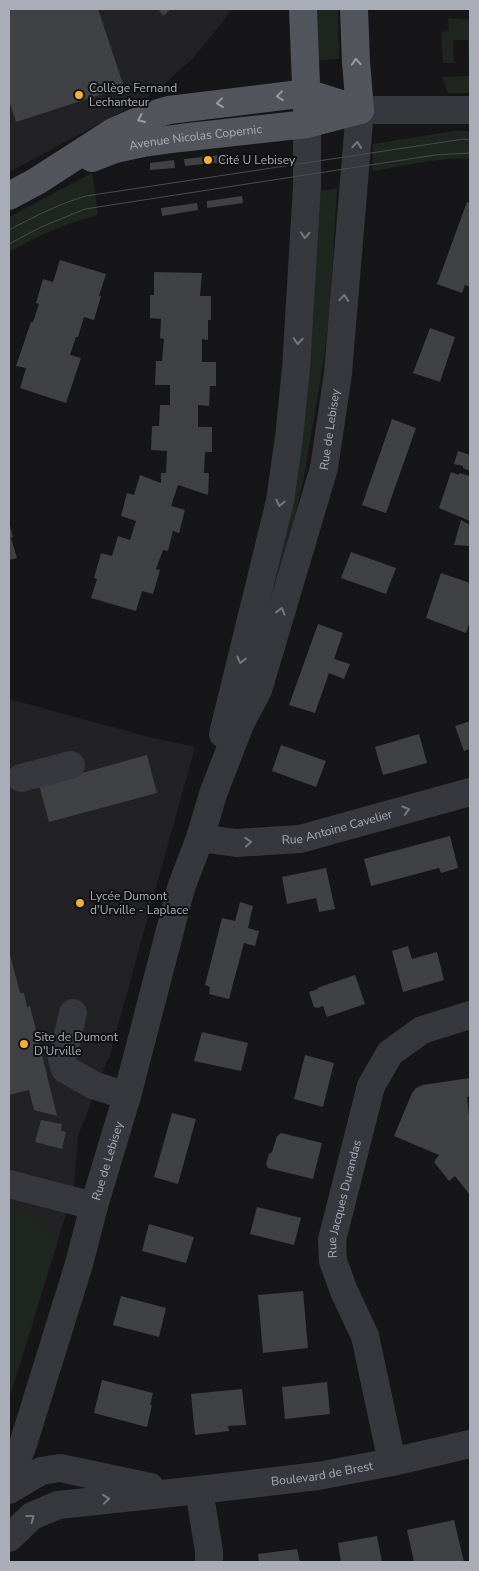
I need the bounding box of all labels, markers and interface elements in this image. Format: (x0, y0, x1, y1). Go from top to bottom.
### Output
one-way arrow (351, 58, 362, 66)
place label: Collège Fernand Lechanteur (89, 80, 177, 110)
marker: Collège Fernand Lechanteur (73, 89, 85, 101)
one-way arrow (276, 90, 284, 101)
one-way arrow (216, 97, 224, 108)
one-way arrow (137, 113, 146, 124)
street label: Avenue Nicolas Copernic (127, 121, 263, 154)
one-way arrow (351, 141, 362, 149)
place label: Cité U Lebisey (218, 152, 296, 168)
marker: Cité U Lebisey (202, 154, 214, 166)
one-way arrow (299, 231, 310, 239)
one-way arrow (338, 294, 349, 302)
one-way arrow (293, 338, 304, 346)
street label: Rue de Lebisey (316, 387, 344, 471)
one-way arrow (275, 498, 285, 507)
one-way arrow (276, 608, 286, 616)
one-way arrow (236, 656, 247, 665)
one-way arrow (402, 805, 410, 815)
street label: Rue Antoine Cavelier (281, 806, 395, 848)
one-way arrow (244, 837, 252, 848)
place label: Lycée Dumont d'Urville - Laplace (90, 888, 188, 918)
marker: Lycée Dumont d'Urville - Laplace (74, 897, 86, 909)
place label: Site de Dumont D'Urville (34, 1029, 119, 1059)
marker: Site de Dumont D'Urville (18, 1038, 30, 1050)
street label: Rue de Lebisey (88, 1119, 127, 1202)
street label: Rue Jacques Durandas (324, 1138, 365, 1258)
street label: Boulevard de Brest (270, 1458, 375, 1489)
one-way arrow (103, 1494, 111, 1505)
one-way arrow (25, 1515, 35, 1524)

